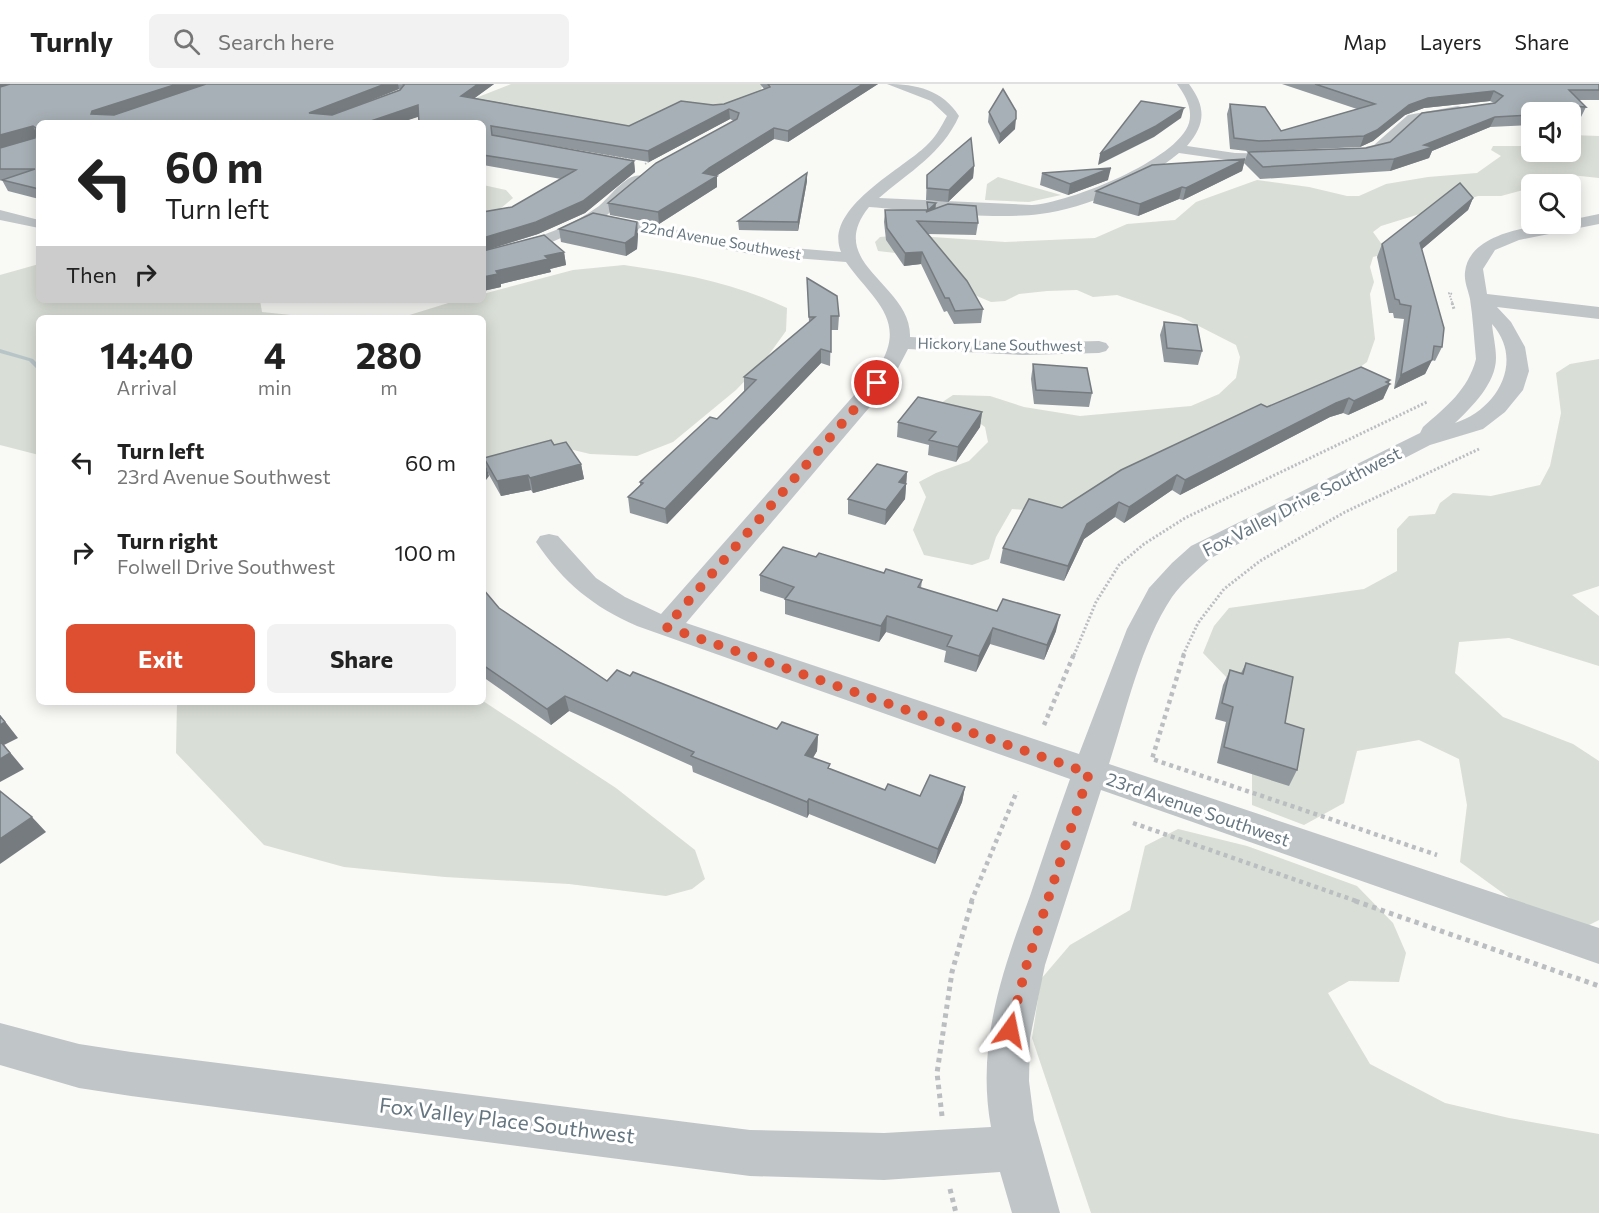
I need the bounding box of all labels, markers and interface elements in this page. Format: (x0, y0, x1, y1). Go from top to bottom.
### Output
search box (149, 14, 569, 68)
text: Turnly (30, 24, 113, 58)
icon: search (170, 25, 203, 58)
text: Search here (218, 28, 334, 55)
text: Map (1343, 29, 1387, 54)
text: Layers (1420, 29, 1482, 54)
text: Share (1515, 29, 1569, 54)
map controls (1521, 102, 1581, 234)
button: sound (1521, 102, 1581, 162)
text: 60 m (165, 140, 264, 192)
icon: left (66, 144, 144, 222)
button: search (1521, 174, 1581, 234)
text: Turn left (165, 192, 269, 225)
street label: 22nd Avenue Southwest (639, 217, 803, 263)
icon: right (129, 258, 162, 291)
text: Then (66, 261, 117, 288)
text: 14:40 (100, 332, 194, 376)
text: 4 (264, 332, 286, 376)
text: 280 (356, 332, 422, 376)
street label: Hickory Lane Southwest (917, 334, 1083, 354)
pin (851, 357, 902, 408)
icon: arrive (860, 366, 893, 399)
text: Arrival (117, 375, 177, 399)
text: min (258, 375, 292, 399)
text: m (380, 375, 398, 399)
text: Turn left (117, 437, 204, 464)
street label: Fox Valley Drive Southwest (1198, 441, 1405, 561)
icon: left (66, 446, 99, 479)
text: 60 m (405, 449, 456, 476)
text: 23rd Avenue Southwest (117, 464, 331, 488)
text: Turn right (117, 527, 218, 554)
icon: right (66, 536, 99, 569)
text: 100 m (394, 539, 456, 566)
text: Folwell Drive Southwest (117, 554, 335, 578)
button: Exit (66, 624, 255, 693)
button: Share (267, 624, 456, 693)
street label: 23rd Avenue Southwest (1104, 767, 1293, 851)
position arrow (978, 998, 1042, 1062)
street label: Fox Valley Place Southwest (378, 1091, 636, 1148)

